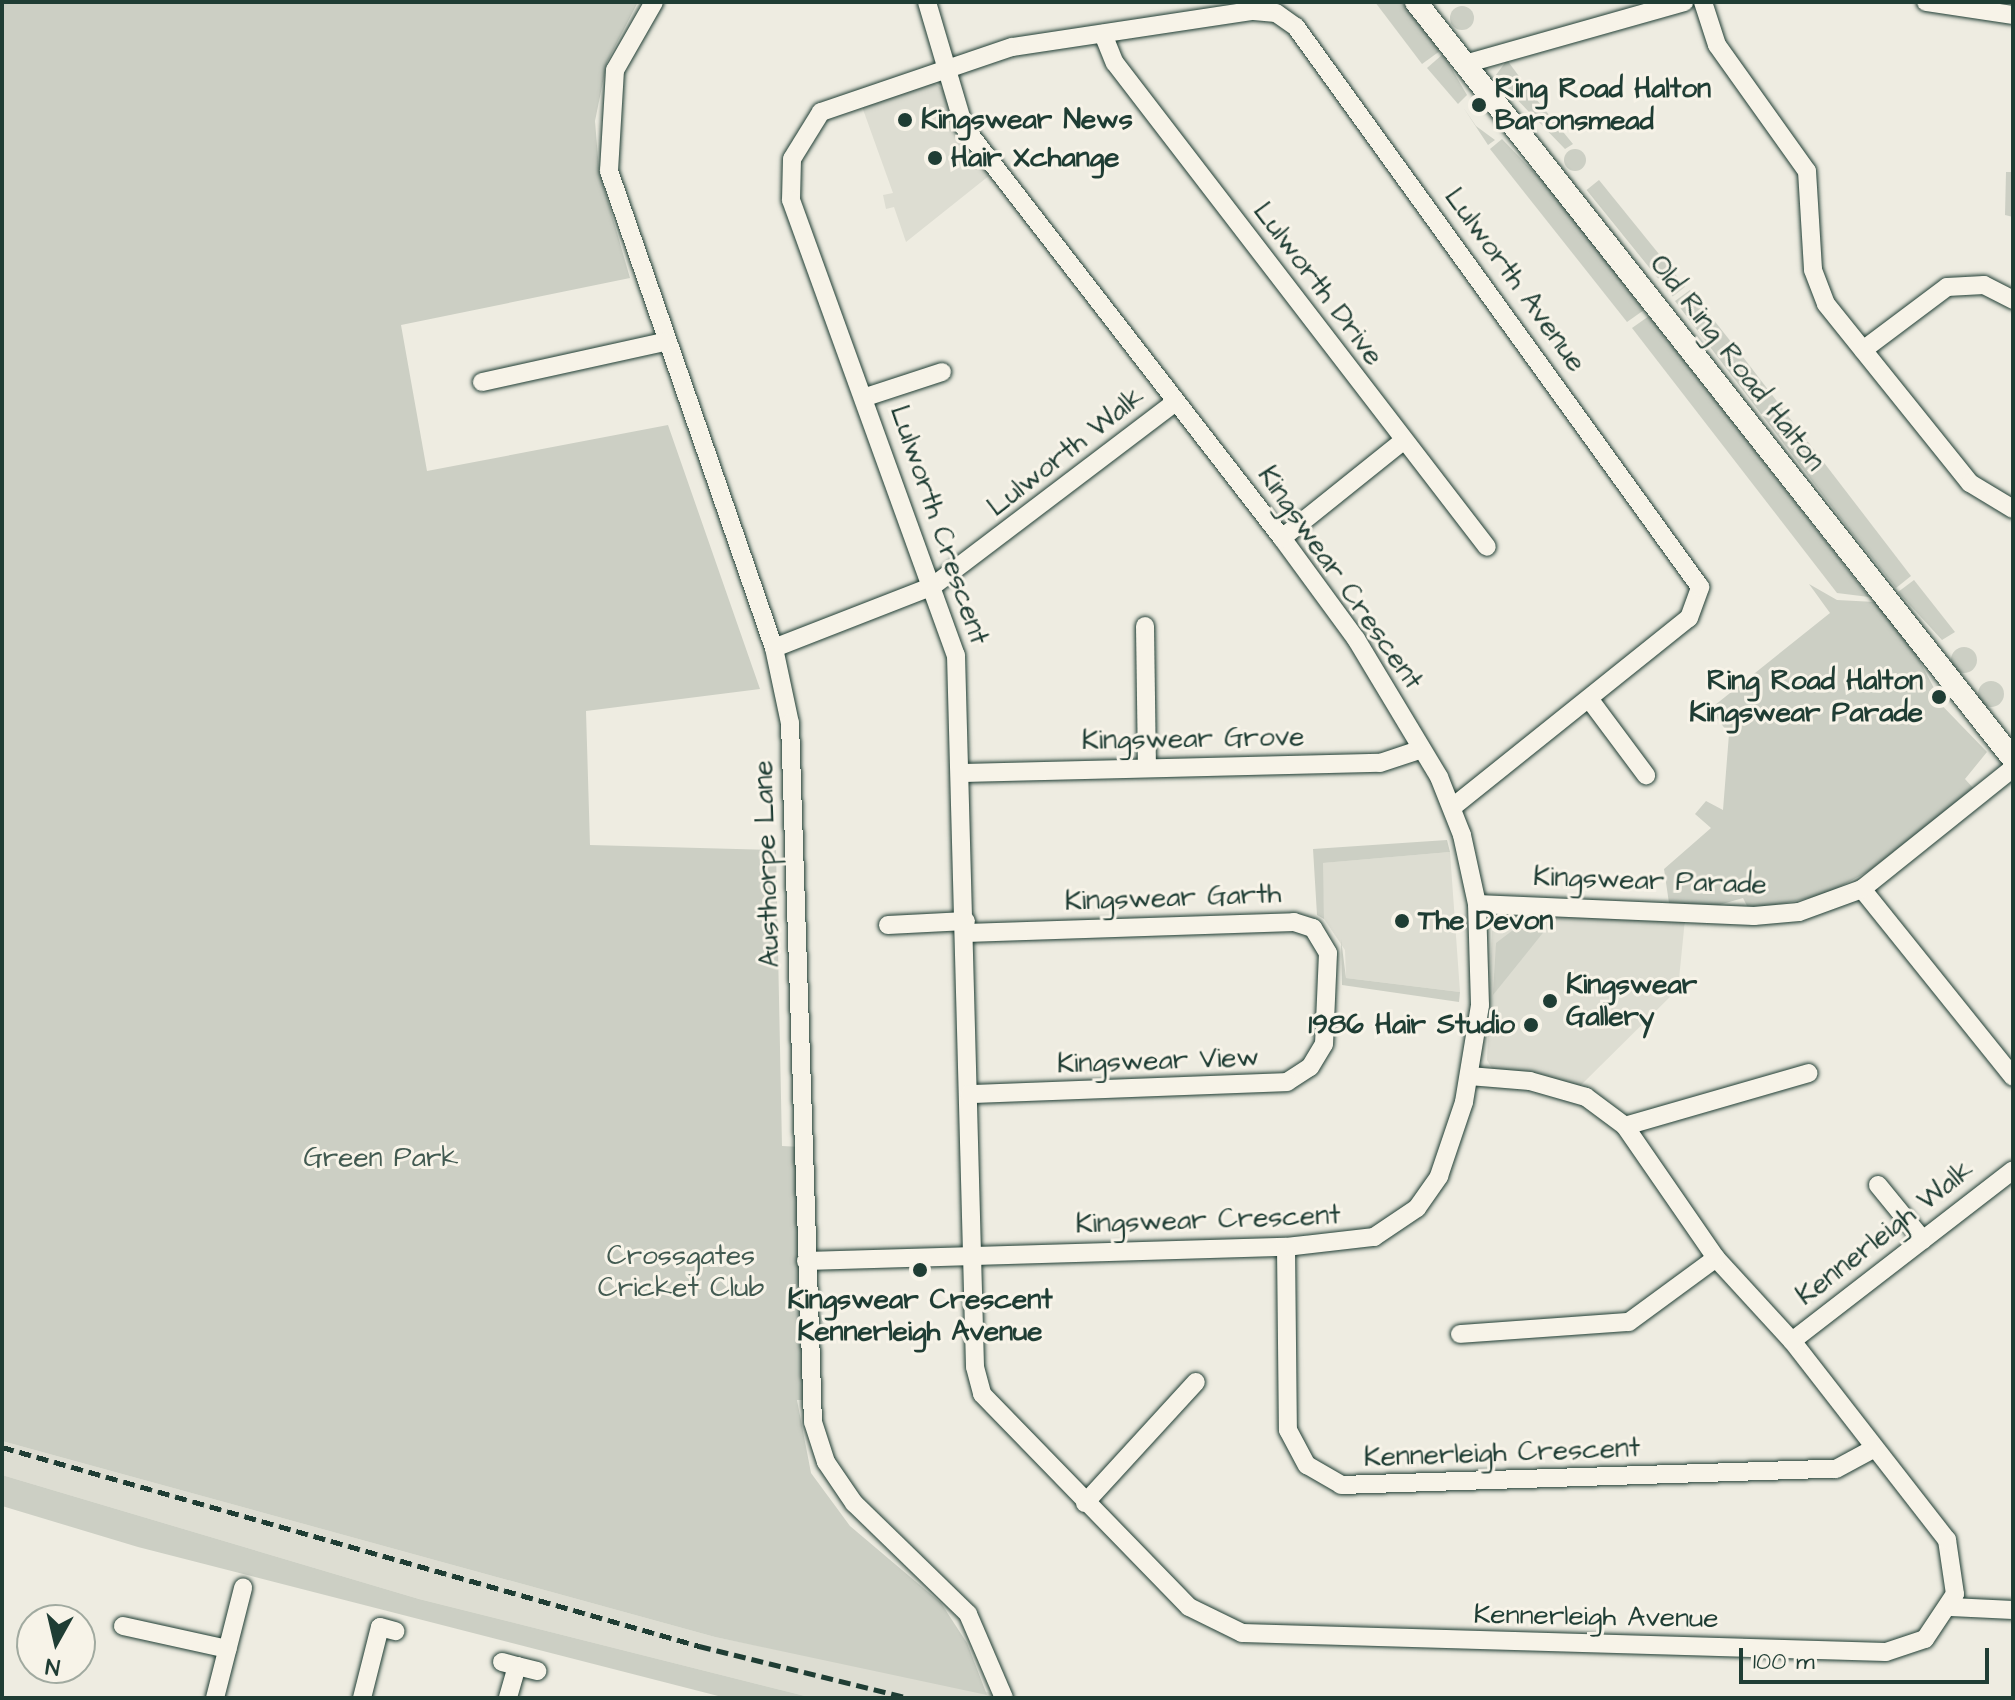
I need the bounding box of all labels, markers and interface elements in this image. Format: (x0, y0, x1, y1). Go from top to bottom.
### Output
place label: Ring Road Halton Baronsmead (1495, 72, 1711, 138)
marker: Ring Road Halton Baronsmead (1470, 96, 1488, 114)
place label: Kingswear News (921, 103, 1133, 137)
marker: Kingswear News (896, 111, 914, 129)
place label: Hair Xchange (951, 141, 1119, 175)
marker: Hair Xchange (926, 149, 944, 167)
street label: Lulworth Avenue (1437, 181, 1593, 379)
street label: Lulworth Drive (1246, 196, 1390, 372)
street label: Old Ring Road Halton (1642, 248, 1832, 478)
street label: Lulworth Walk (981, 380, 1151, 524)
street label: Lulworth Crescent (882, 401, 996, 649)
street label: Kingswear Crescent (1250, 460, 1430, 696)
place label: Ring Road Halton Kingswear Parade (1689, 664, 1923, 730)
marker: Ring Road Halton Kingswear Parade (1930, 688, 1948, 706)
street label: Kingswear Grove (1081, 720, 1305, 758)
street label: Austhorpe Lane (747, 760, 787, 968)
street label: Kingswear Parade (1533, 860, 1767, 902)
street label: Kingswear Garth (1064, 877, 1282, 919)
place label: The Devon (1418, 904, 1553, 938)
marker: The Devon (1393, 912, 1411, 930)
place label: Kingswear Gallery (1566, 968, 1697, 1034)
marker: Kingswear Gallery (1541, 992, 1559, 1010)
place label: 1986 Hair Studio (1309, 1008, 1515, 1042)
marker: 1986 Hair Studio (1522, 1016, 1540, 1034)
street label: Kingswear View (1056, 1041, 1260, 1081)
park label: Green Park (303, 1141, 459, 1175)
street label: Kennerleigh Walk (1789, 1153, 1981, 1313)
street label: Kingswear Crescent (1075, 1199, 1341, 1241)
park label: Crossgates Cricket Club (598, 1239, 764, 1305)
marker: Kingswear Crescent Kennerleigh Avenue (911, 1261, 929, 1279)
place label: Kingswear Crescent Kennerleigh Avenue (787, 1283, 1053, 1349)
street label: Kennerleigh Crescent (1363, 1431, 1641, 1475)
street label: Kennerleigh Avenue (1473, 1598, 1719, 1636)
north arrow (16, 1604, 96, 1684)
scale bar (1743, 1632, 1993, 1682)
text: 100 m (1753, 1645, 1815, 1679)
text: N (44, 1650, 62, 1683)

